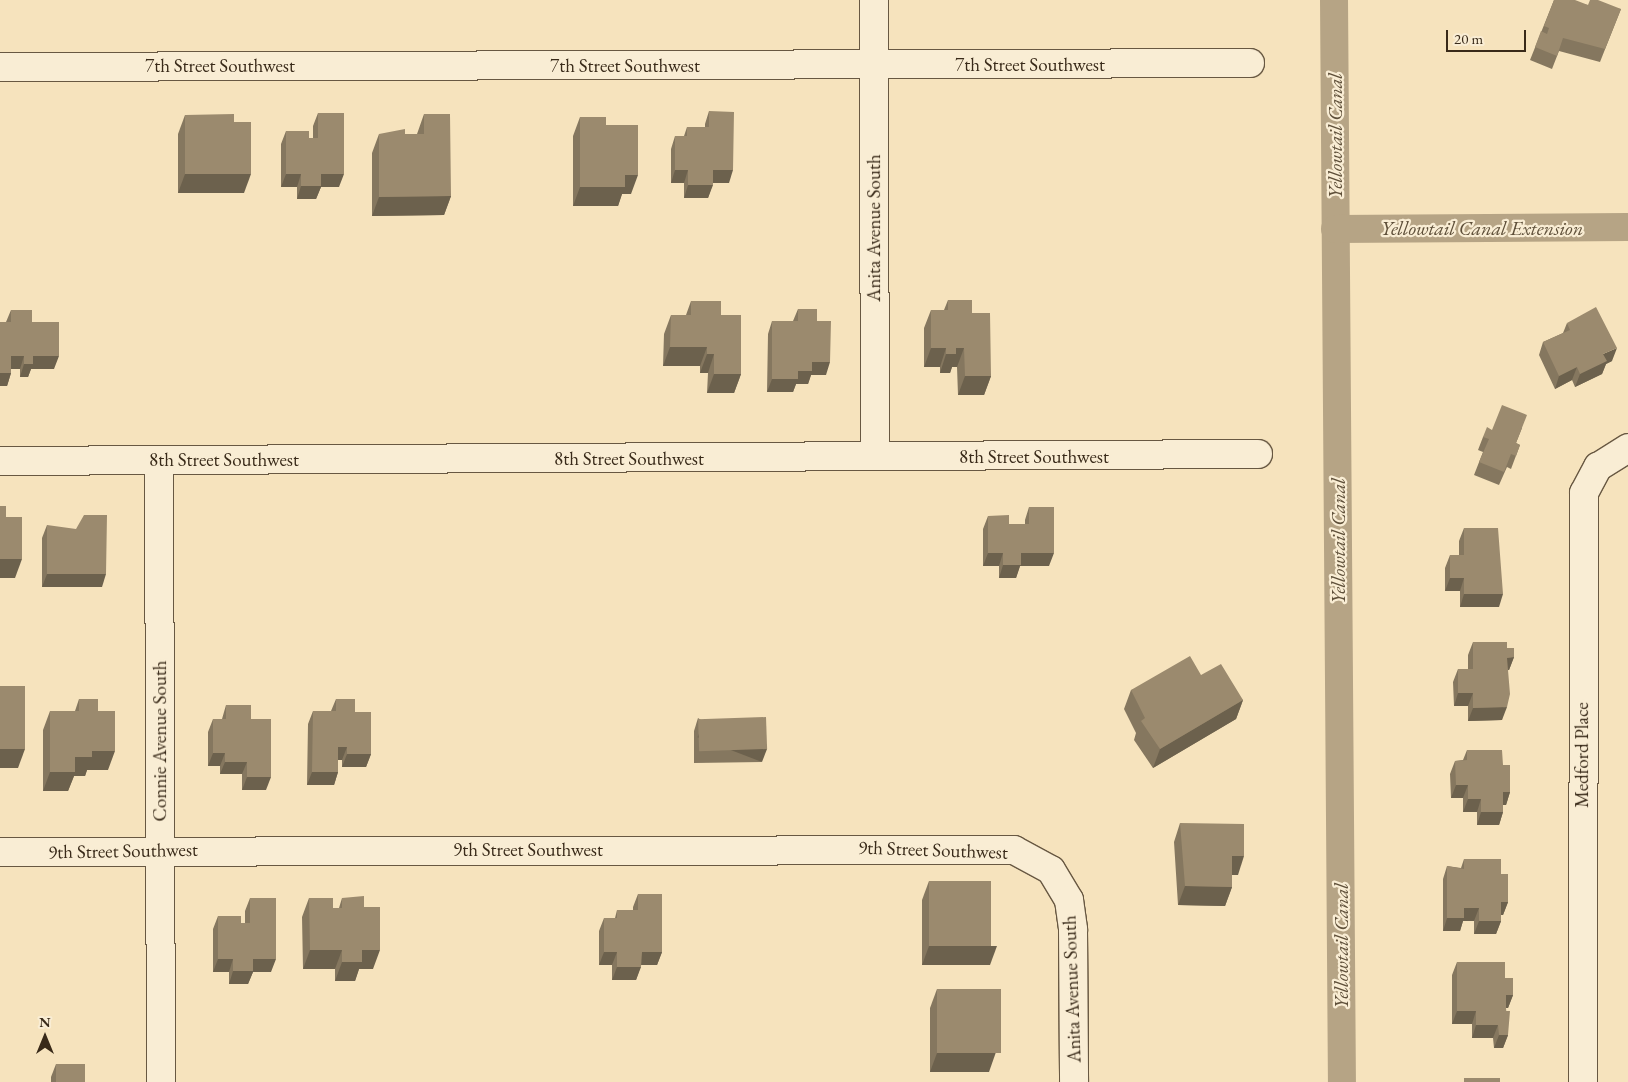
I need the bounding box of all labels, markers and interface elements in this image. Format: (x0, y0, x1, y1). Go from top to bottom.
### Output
scale bar (1448, 20, 1528, 52)
text: 20 m (1454, 29, 1483, 48)
street label: 7th Street Southwest (955, 54, 1105, 76)
street label: 7th Street Southwest (145, 55, 295, 77)
street label: 7th Street Southwest (550, 55, 700, 77)
water label: Yellowtail Canal (1323, 73, 1347, 199)
street label: Anita Avenue South (863, 154, 885, 302)
water label: Yellowtail Canal Extension (1381, 216, 1583, 240)
street label: 8th Street Southwest (959, 446, 1109, 468)
street label: 8th Street Southwest (554, 448, 704, 470)
street label: 8th Street Southwest (149, 449, 299, 471)
water label: Yellowtail Canal (1326, 478, 1350, 604)
street label: Connie Avenue South (149, 660, 171, 822)
street label: Medford Place (1571, 702, 1593, 808)
street label: 9th Street Southwest (858, 836, 1008, 864)
street label: 9th Street Southwest (48, 838, 198, 864)
street label: 9th Street Southwest (453, 839, 603, 861)
water label: Yellowtail Canal (1329, 883, 1353, 1009)
street label: Anita Avenue South (1058, 915, 1086, 1063)
north arrow (20, 1012, 70, 1062)
text: N (39, 1013, 51, 1031)

